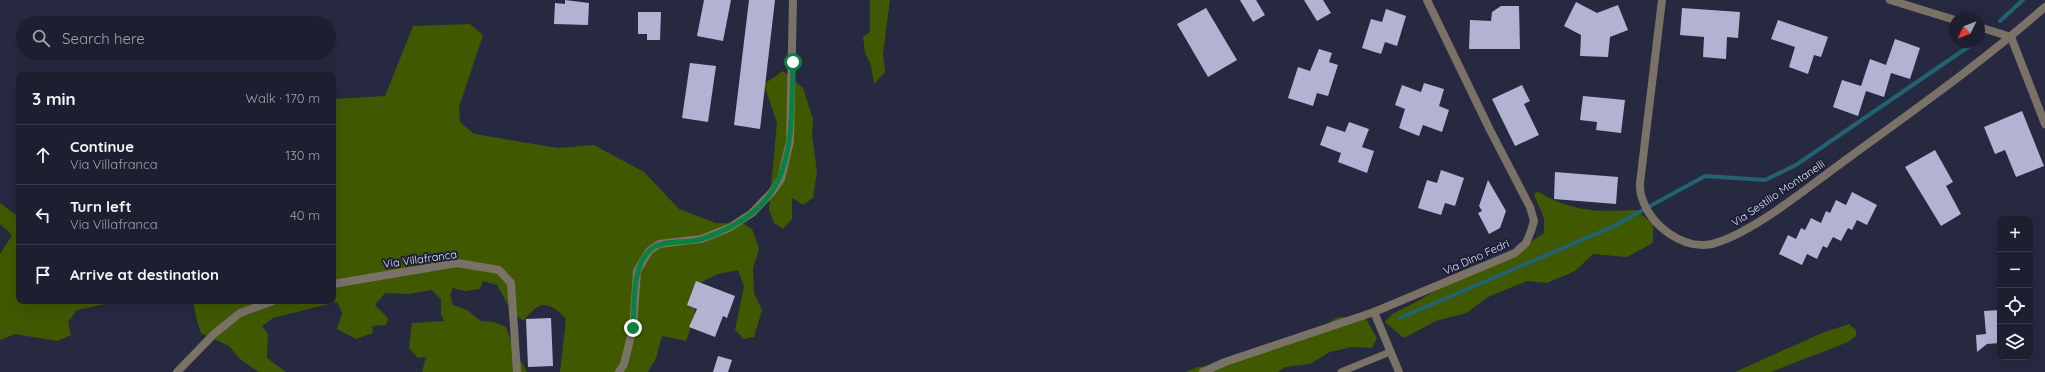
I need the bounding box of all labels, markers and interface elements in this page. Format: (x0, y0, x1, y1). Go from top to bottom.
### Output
north arrow (1949, 12, 1985, 48)
search box (16, 16, 336, 60)
icon: search (30, 27, 52, 49)
text: Search here (62, 29, 145, 48)
route start (784, 53, 802, 71)
text: 3 min (32, 88, 76, 109)
text: Walk · 170 m (245, 90, 320, 106)
text: Continue (70, 137, 134, 156)
icon: ahead (32, 144, 54, 166)
text: 130 m (285, 147, 320, 163)
text: Via Villafranca (70, 156, 158, 172)
street label: Via Sestilio Montanelli (1728, 156, 1828, 230)
text: Turn left (70, 197, 132, 216)
icon: left (32, 204, 54, 226)
text: 40 m (290, 207, 320, 223)
text: Via Villafranca (70, 216, 158, 232)
map controls (1997, 216, 2033, 360)
button: + (1997, 216, 2033, 252)
street label: Via Dino Fedri (1441, 236, 1511, 278)
street label: Via Villafranca (382, 247, 458, 271)
button: − (1997, 252, 2033, 288)
icon: arrive (32, 264, 54, 286)
text: Arrive at destination (70, 265, 219, 284)
button: locate (1997, 288, 2033, 324)
route end (624, 319, 642, 337)
button: layers (1997, 324, 2033, 360)

